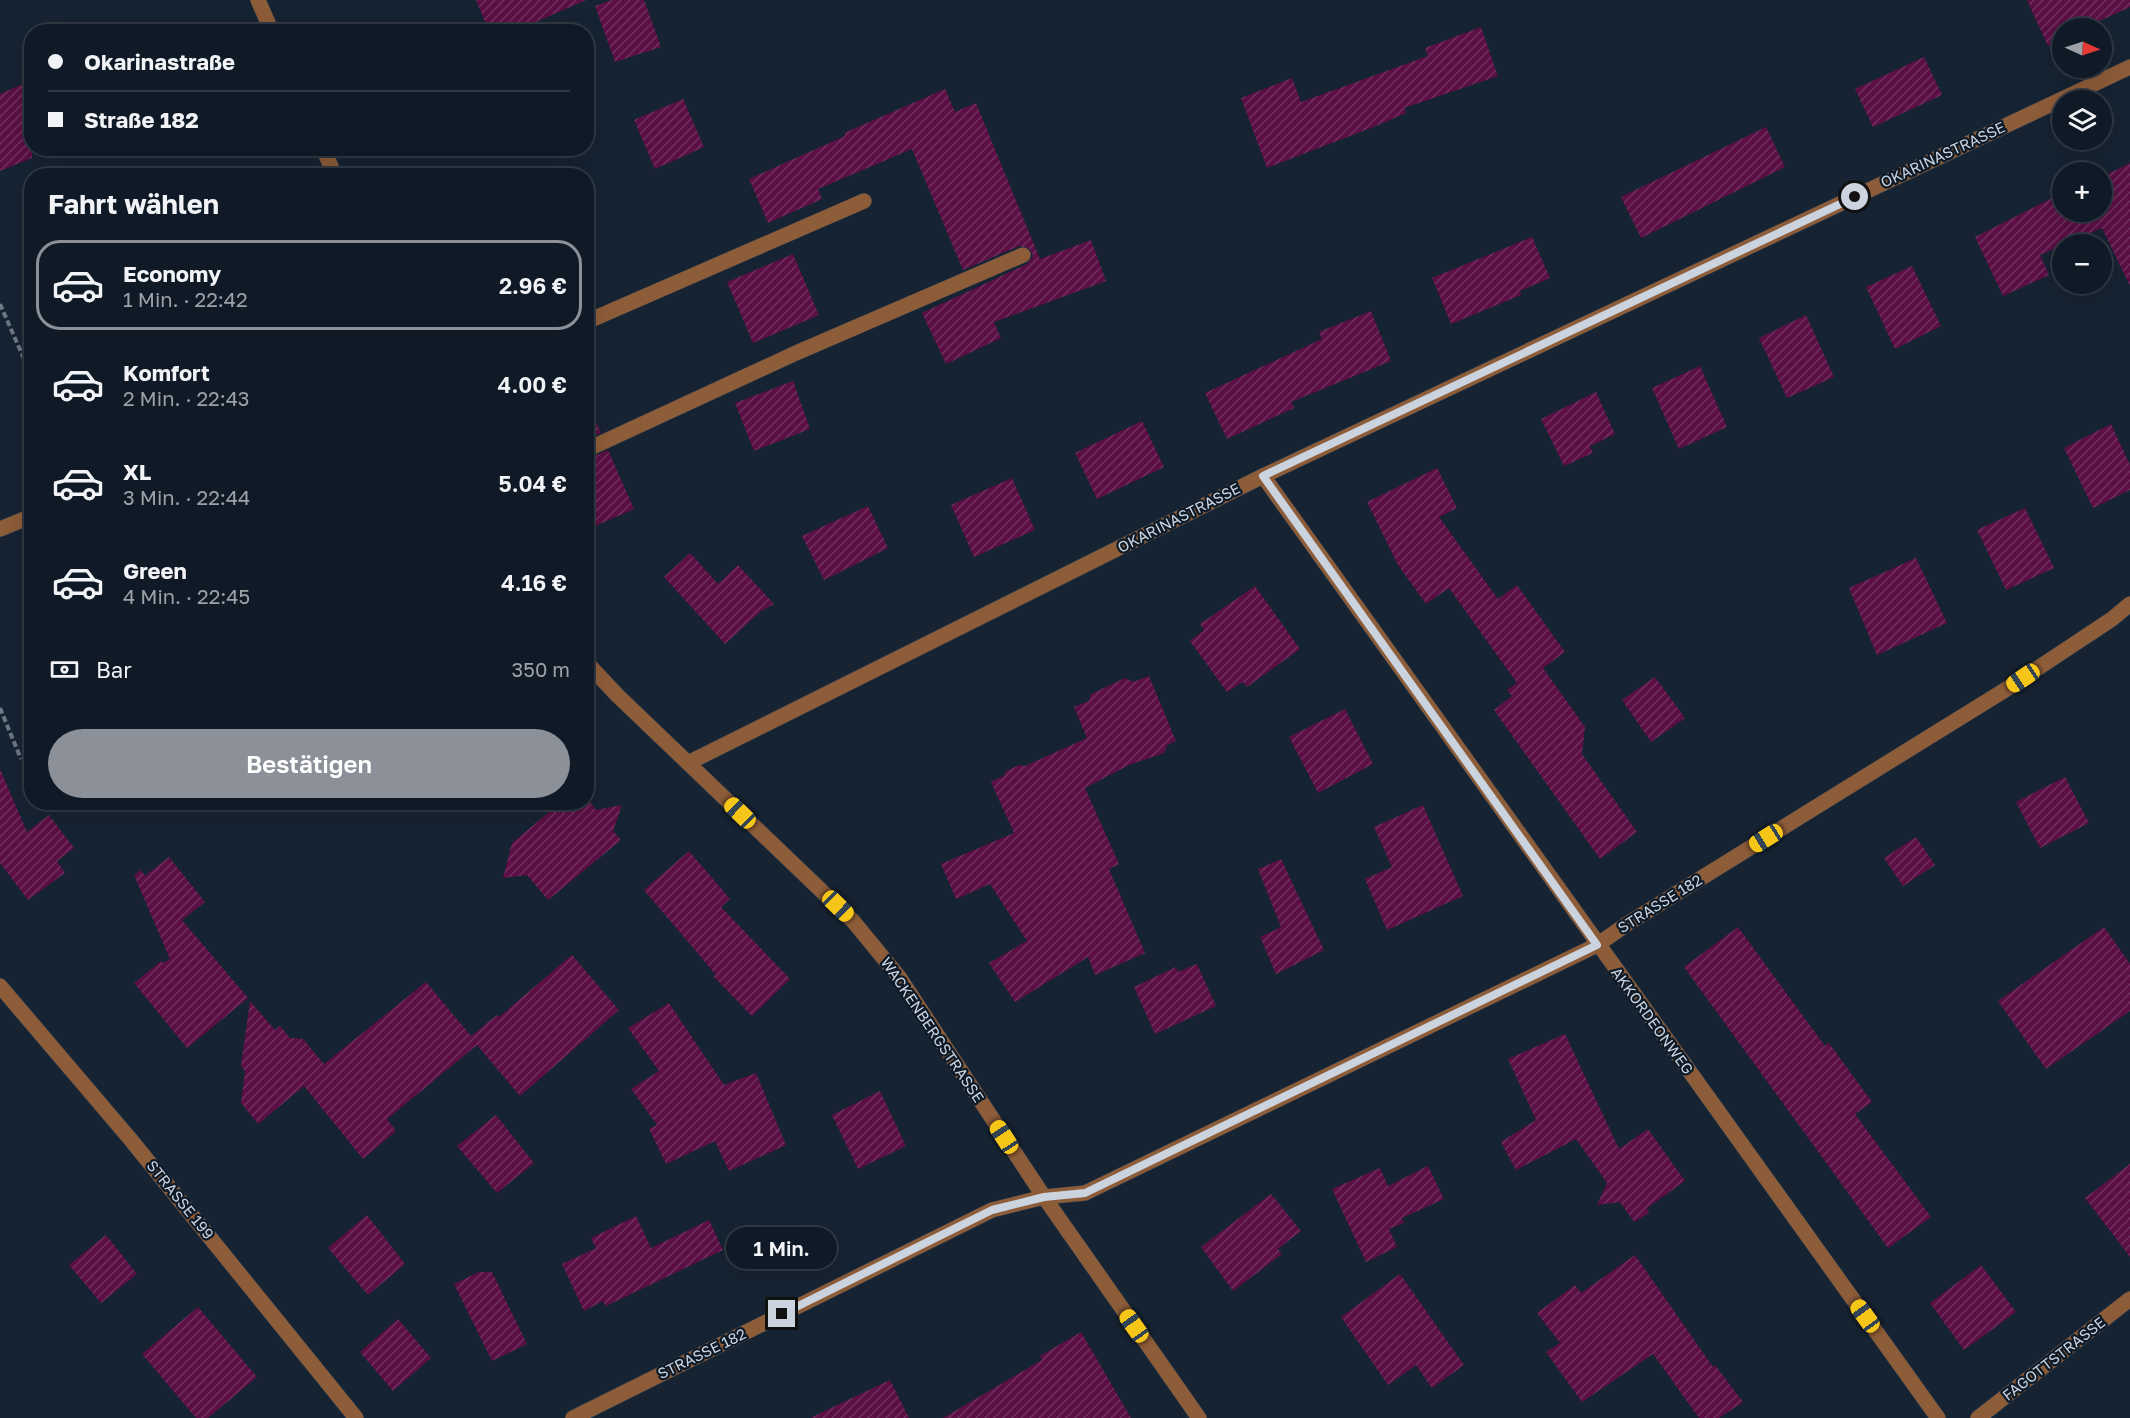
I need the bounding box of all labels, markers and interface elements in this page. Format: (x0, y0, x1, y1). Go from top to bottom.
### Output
north arrow (2052, 18, 2112, 78)
map controls (2052, 18, 2112, 294)
text: Okarinastraße (84, 48, 235, 75)
button: layers (2052, 90, 2112, 150)
text: Straße 182 (84, 106, 199, 133)
street label: OKARINASTRASSE (1877, 117, 2008, 191)
button: + (2052, 162, 2112, 222)
route start (1841, 183, 1868, 210)
text: Fahrt wählen (48, 188, 219, 220)
button: − (2052, 234, 2112, 294)
icon: car (51, 258, 105, 312)
text: Economy (123, 260, 221, 287)
text: 2.96 € (499, 272, 567, 299)
text: 1 Min. · 22:42 (123, 287, 248, 311)
icon: car (51, 357, 105, 411)
text: Komfort (123, 359, 210, 386)
text: 4.00 € (498, 371, 567, 398)
text: 2 Min. · 22:43 (123, 386, 250, 410)
icon: car (51, 456, 105, 510)
text: XL (123, 458, 151, 485)
text: 5.04 € (498, 470, 567, 497)
street label: OKARINASTRASSE (1114, 478, 1243, 556)
text: 3 Min. · 22:44 (123, 485, 250, 509)
icon: car (51, 555, 105, 609)
text: Green (123, 557, 187, 584)
text: 4.16 € (501, 569, 567, 596)
text: 4 Min. · 22:45 (123, 584, 250, 608)
icon: cash (48, 653, 81, 686)
text: Bar (96, 656, 132, 683)
text: 350 m (512, 657, 570, 681)
car (2003, 660, 2043, 696)
button: Bestätigen (48, 729, 570, 798)
car (721, 794, 759, 832)
car (1746, 821, 1786, 855)
street label: STRASSE 182 (1614, 870, 1705, 936)
car (819, 887, 857, 925)
street label: WACKENBERGSTRASSE (877, 953, 988, 1106)
street label: AKKORDEONWEG (1608, 963, 1698, 1077)
car (987, 1117, 1021, 1157)
street label: STRASSE 199 (143, 1156, 218, 1242)
callout: 1 Min. (726, 1227, 838, 1269)
text: 1 Min. (753, 1236, 810, 1260)
car (1847, 1296, 1883, 1336)
route end (768, 1300, 795, 1327)
car (1116, 1306, 1152, 1346)
street label: FAGOTTSTRASSE (1998, 1313, 2108, 1404)
street label: STRASSE 182 (654, 1324, 749, 1382)

